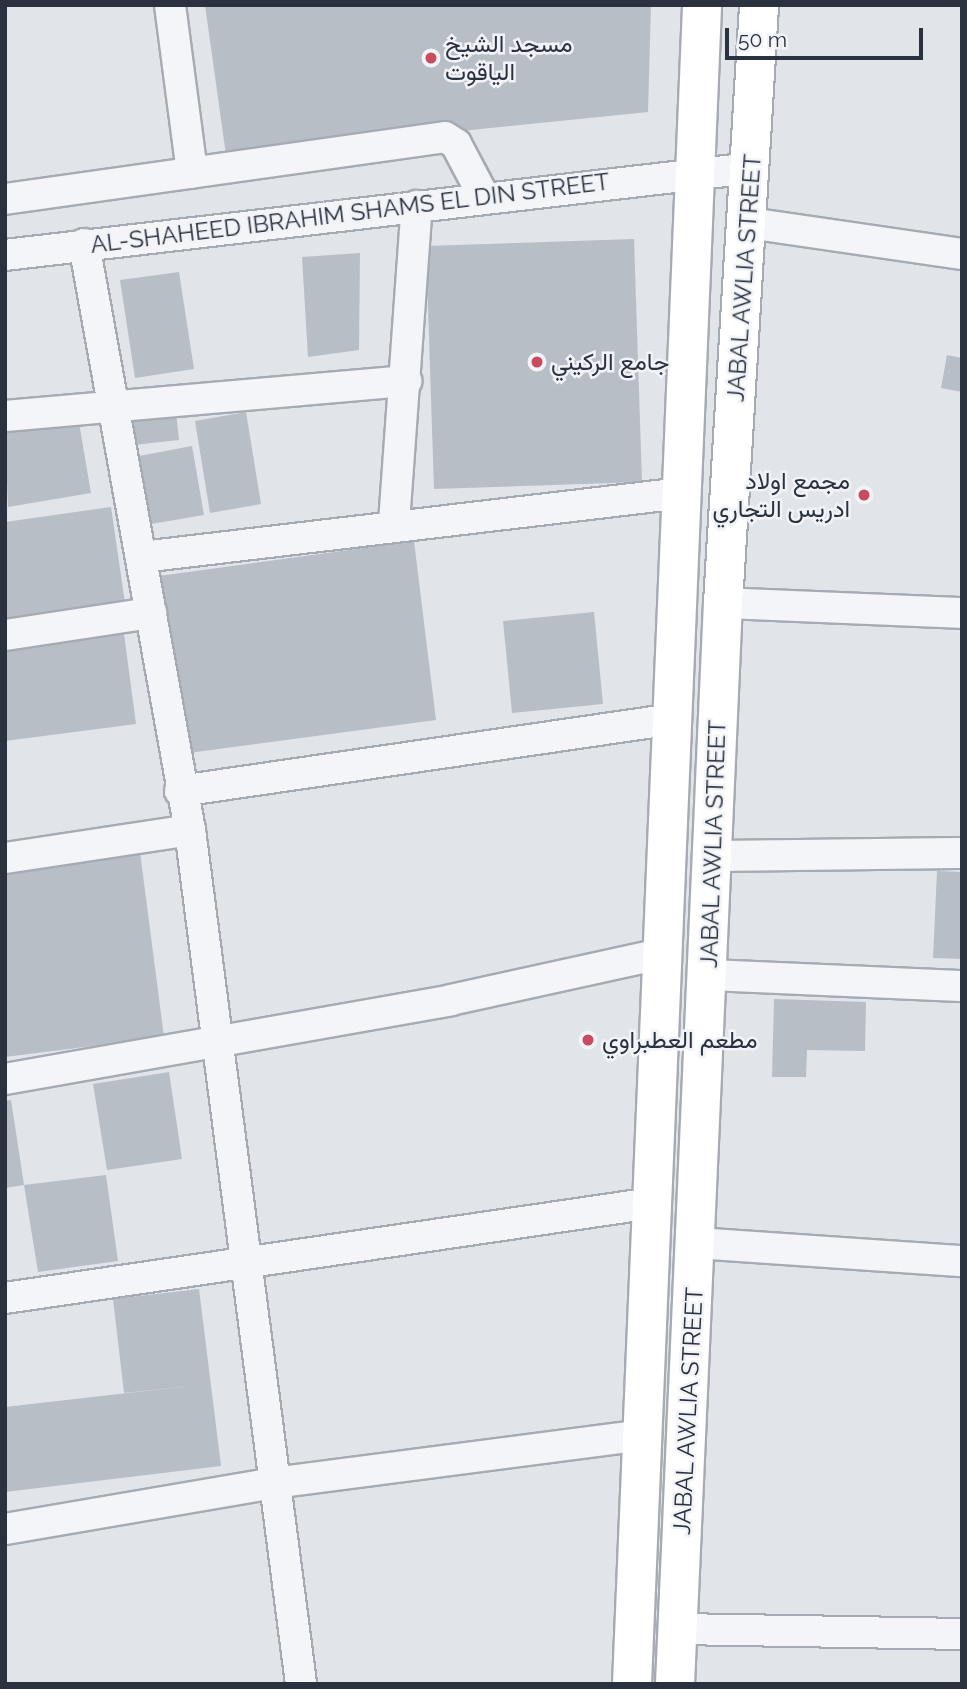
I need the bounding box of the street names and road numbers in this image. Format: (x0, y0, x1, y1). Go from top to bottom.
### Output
street label: JABAL AWLIA STREET (721, 152, 767, 404)
street label: AL-SHAHEED IBRAHIM SHAMS EL DIN STREET (88, 167, 612, 259)
street label: JABAL AWLIA STREET (694, 718, 732, 970)
street label: JABAL AWLIA STREET (667, 1285, 709, 1537)

